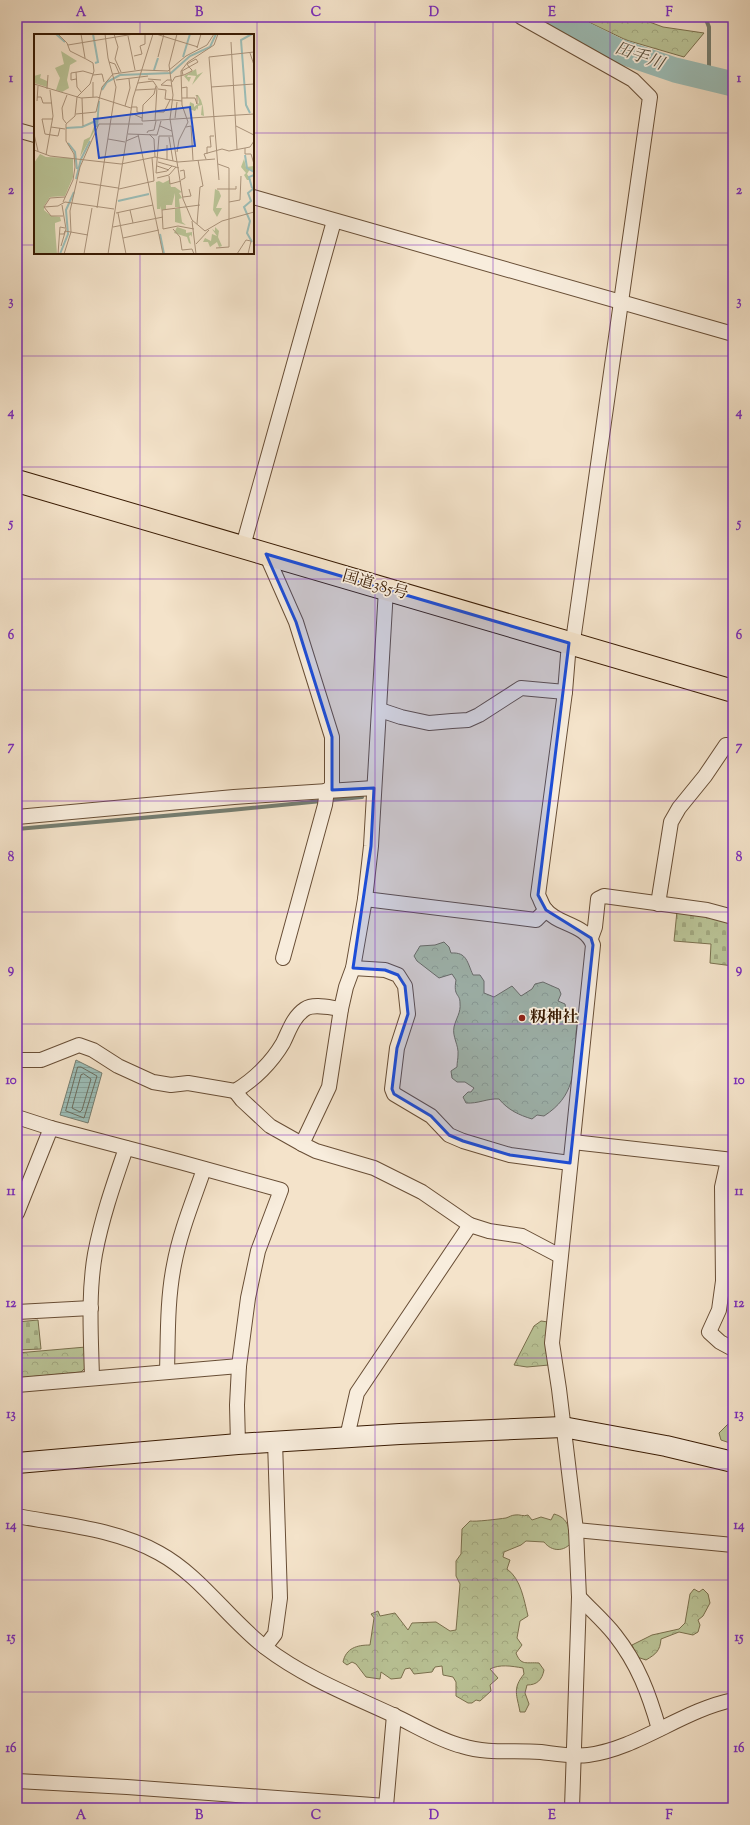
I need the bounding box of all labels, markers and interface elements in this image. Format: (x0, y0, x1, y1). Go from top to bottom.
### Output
text: A (76, 4, 87, 22)
text: B (195, 4, 204, 22)
text: C (311, 4, 321, 22)
text: D (429, 4, 439, 22)
text: E (548, 4, 556, 22)
text: F (665, 4, 673, 22)
inset map (34, 34, 254, 254)
water label: 田手川 (611, 37, 669, 78)
text: 1 (9, 70, 14, 88)
text: 1 (737, 70, 742, 88)
text: 2 (8, 182, 15, 200)
text: 2 (736, 182, 743, 200)
text: 3 (8, 293, 14, 311)
text: 3 (736, 293, 742, 311)
text: 4 (7, 404, 15, 422)
text: 4 (735, 404, 743, 422)
text: 5 (8, 515, 14, 533)
text: 5 (736, 515, 742, 533)
street label: 国道385号 (339, 566, 411, 606)
text: 6 (8, 627, 15, 645)
text: 6 (736, 627, 743, 645)
text: 7 (8, 738, 15, 756)
text: 7 (736, 738, 743, 756)
text: 8 (8, 849, 15, 867)
text: 8 (736, 849, 743, 867)
text: 9 (8, 961, 15, 979)
text: 9 (736, 961, 743, 979)
place label: 籾神社 (530, 1007, 578, 1030)
marker: 籾神社 (517, 1013, 527, 1023)
text: 10 (5, 1072, 17, 1090)
text: 10 (733, 1072, 745, 1090)
text: 11 (7, 1183, 16, 1201)
text: 11 (735, 1183, 744, 1201)
text: 12 (6, 1295, 17, 1313)
text: 12 (734, 1295, 745, 1313)
text: 13 (6, 1406, 16, 1424)
text: 13 (734, 1406, 744, 1424)
text: 14 (6, 1517, 17, 1535)
text: 14 (734, 1517, 745, 1535)
text: 15 (7, 1629, 16, 1647)
text: 15 (735, 1629, 744, 1647)
text: 16 (6, 1740, 17, 1758)
text: 16 (734, 1740, 745, 1758)
text: A (76, 1807, 87, 1825)
text: B (195, 1807, 204, 1825)
text: C (311, 1807, 321, 1825)
text: D (429, 1807, 439, 1825)
text: E (548, 1807, 556, 1825)
text: F (665, 1807, 673, 1825)

